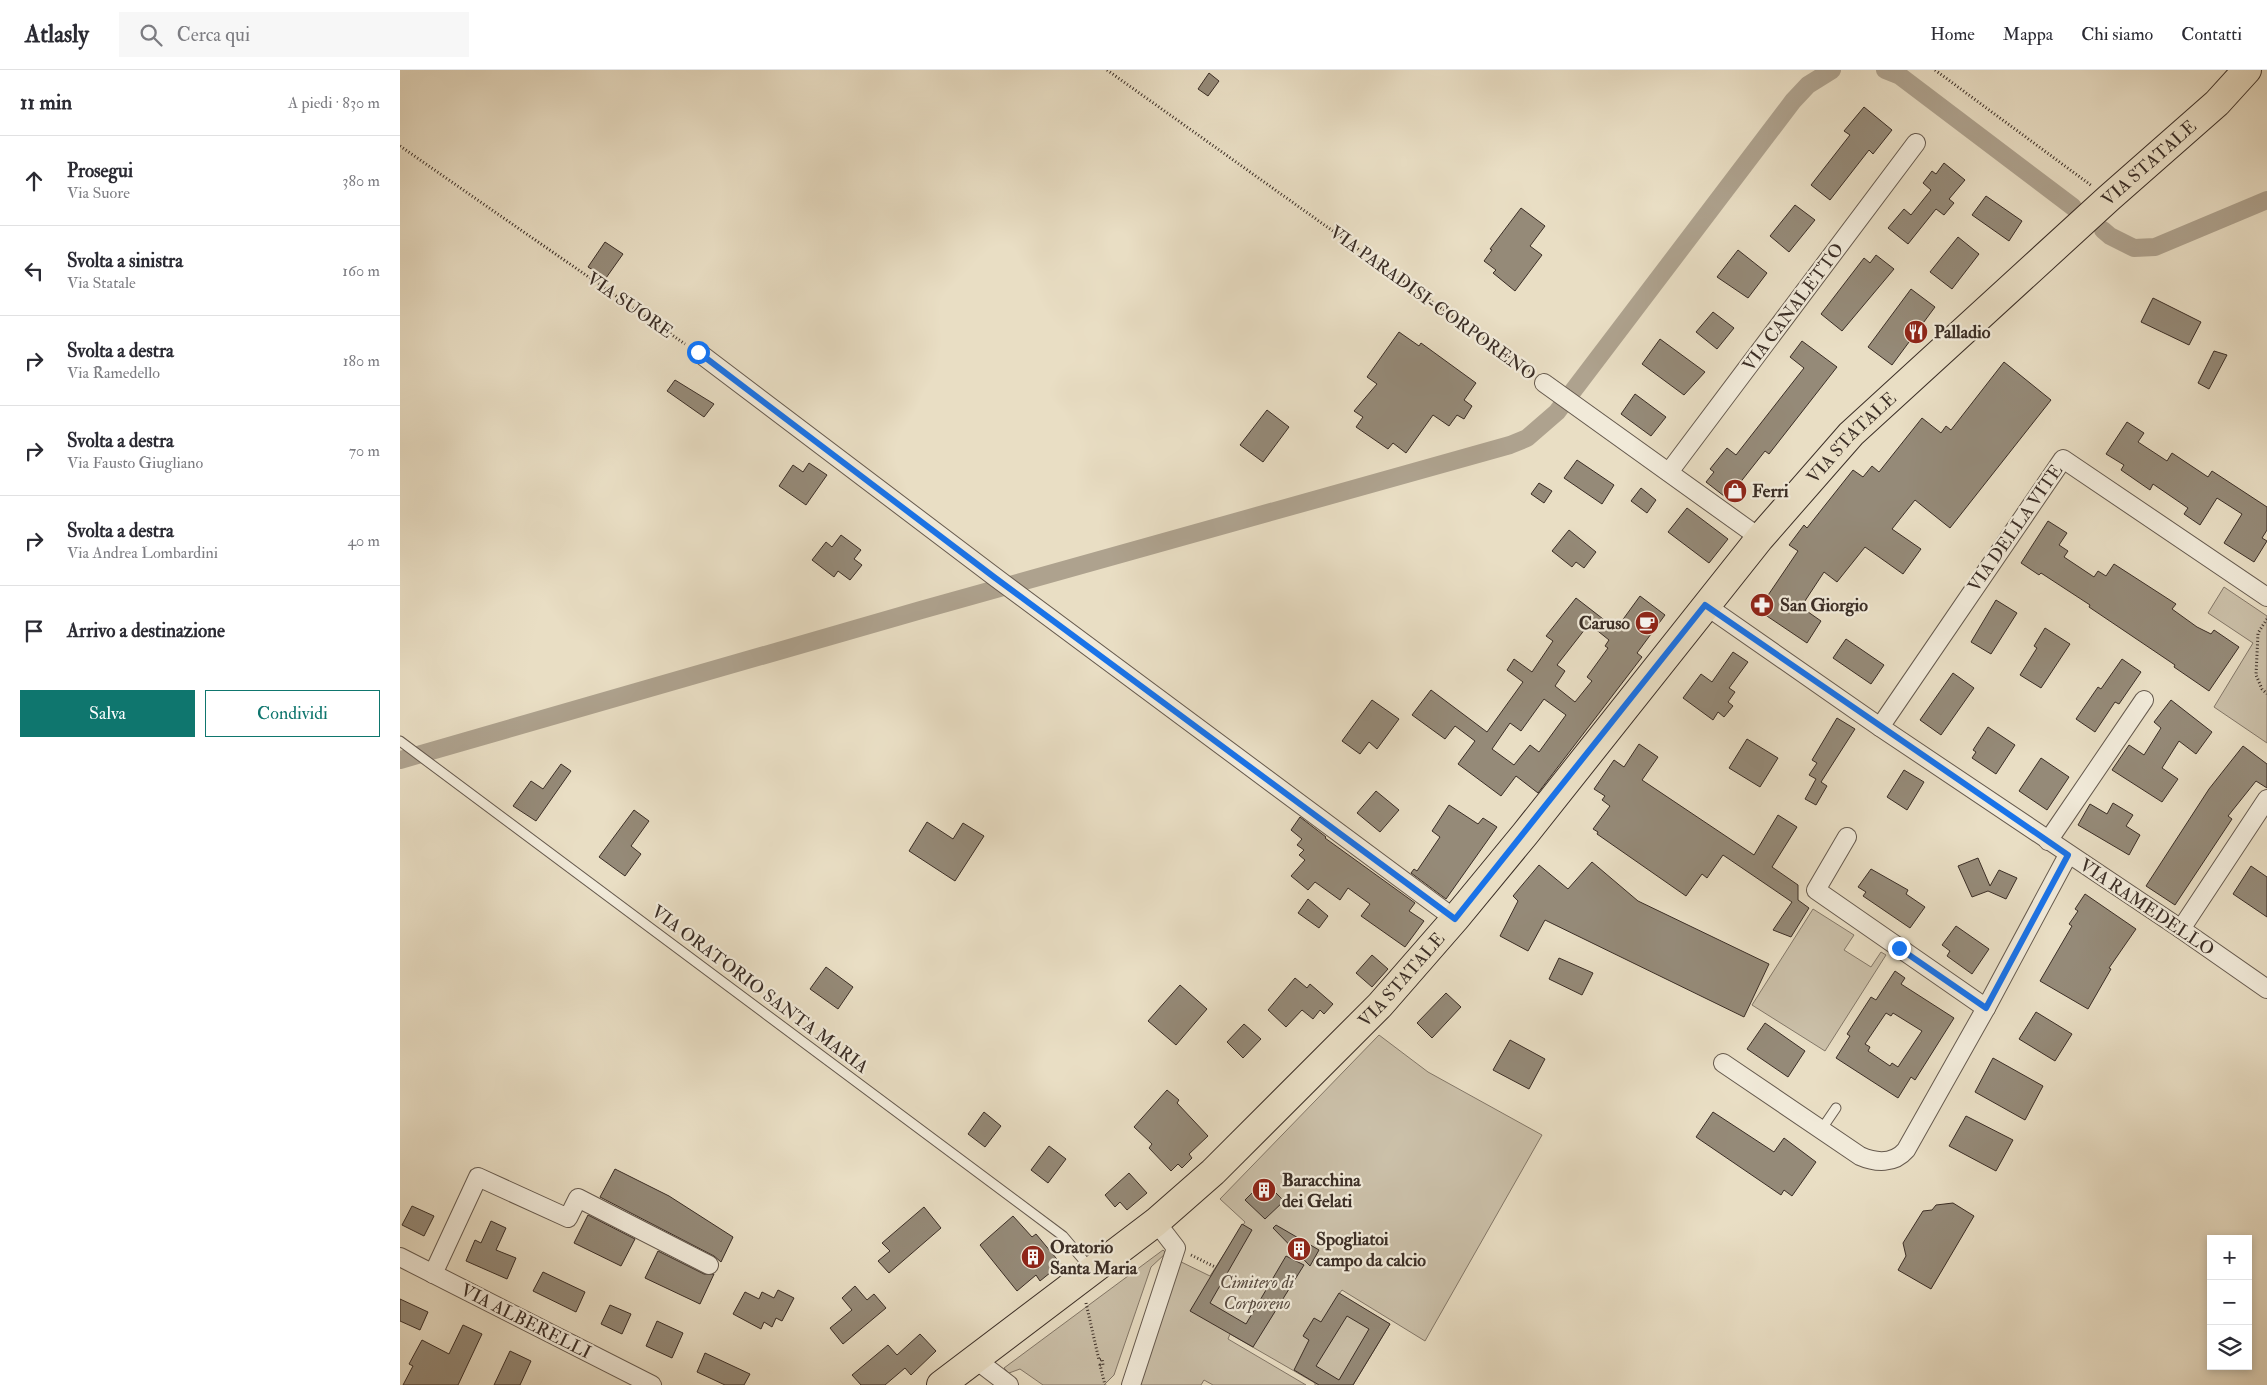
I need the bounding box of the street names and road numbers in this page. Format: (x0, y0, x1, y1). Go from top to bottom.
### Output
street label: VIA STATALE (2097, 115, 2202, 211)
street label: VIA PARADISI-CORPORENO (1325, 221, 1540, 386)
street label: VIA CANALETTO (1738, 239, 1849, 376)
street label: VIA SUORE (582, 267, 677, 344)
street label: VIA STATALE (1802, 387, 1901, 488)
street label: VIA DELLA VITE (1963, 460, 2068, 597)
street label: VIA RAMEDELLO (2075, 854, 2219, 961)
street label: VIA ORATORIO SANTA MARIA (647, 900, 873, 1079)
street label: VIA STATALE (1354, 928, 1450, 1032)
street label: VIA ALBERELLI (457, 1279, 595, 1364)

